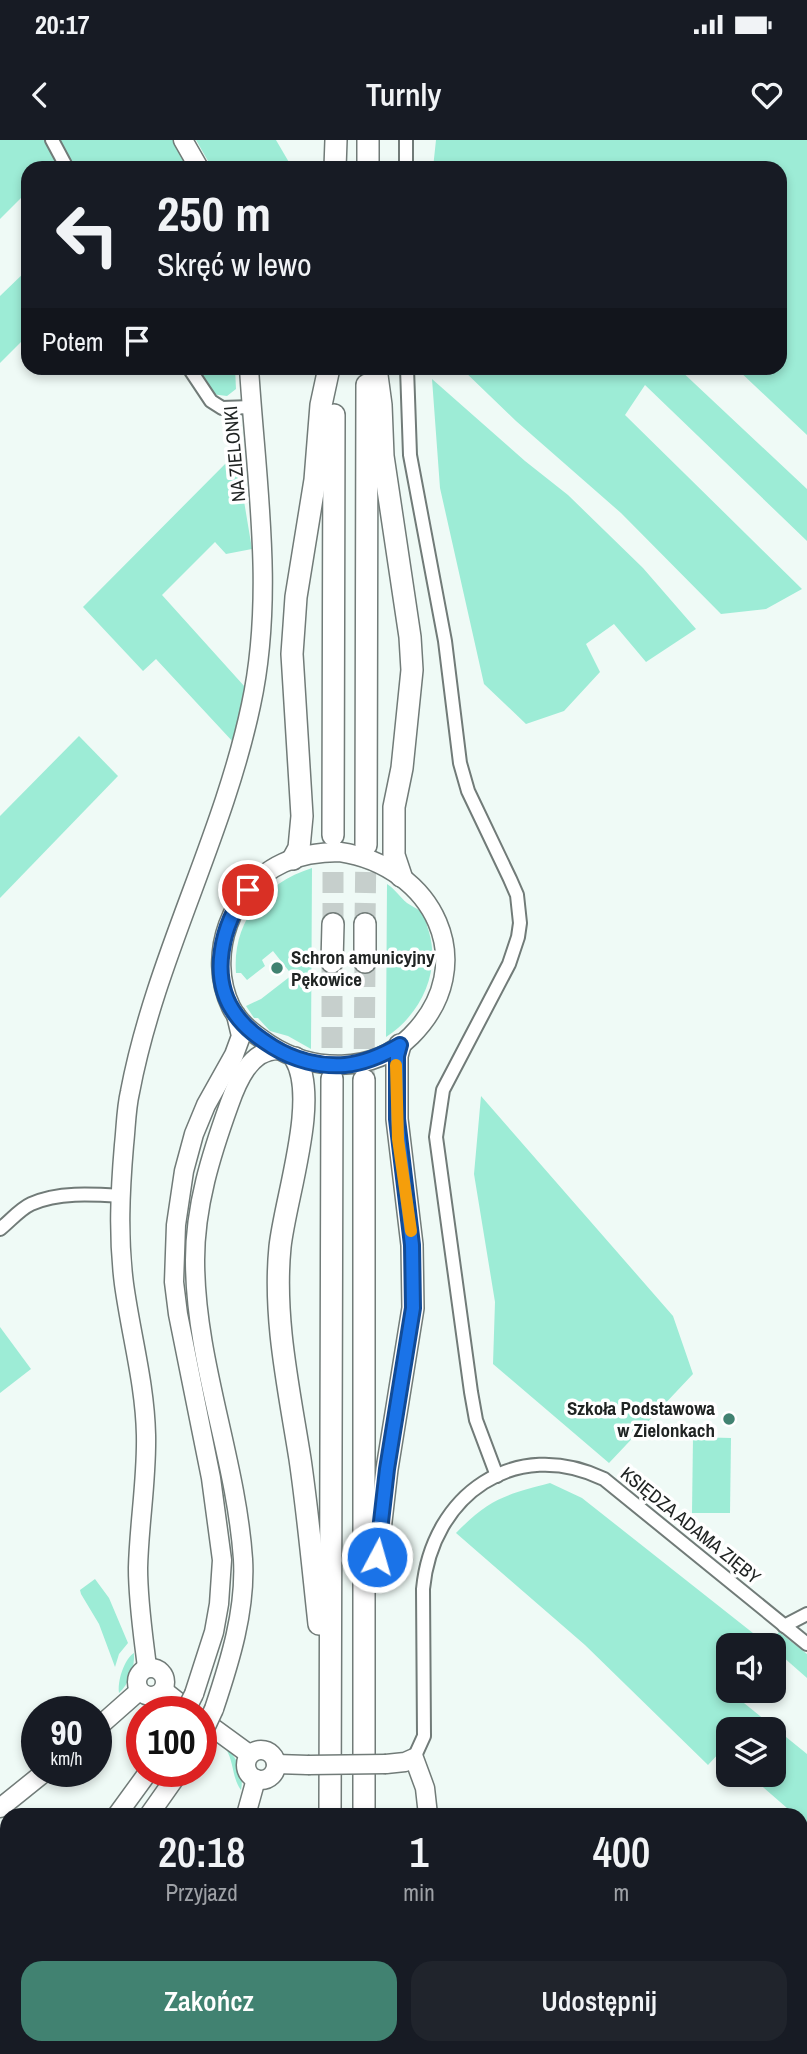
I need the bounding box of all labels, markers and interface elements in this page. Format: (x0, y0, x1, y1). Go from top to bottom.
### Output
text: 20:17 (35, 7, 90, 42)
text: Turnly (366, 73, 441, 116)
icon: back (21, 76, 59, 114)
icon: heart (748, 76, 786, 114)
text: 250 m (157, 180, 271, 246)
icon: left (42, 189, 133, 280)
text: Skręć w lewo (157, 243, 312, 286)
icon: arrive (118, 322, 156, 360)
text: Potem (42, 324, 104, 359)
street label: NA ZIELONKI (217, 405, 251, 503)
pin (218, 860, 278, 920)
icon: arrive (229, 871, 267, 909)
place label: Schron amunicyjny Pękowice (291, 944, 435, 992)
marker: Schron amunicyjny Pękowice (269, 960, 285, 976)
place label: Szkoła Podstawowa w Zielonkach (567, 1395, 715, 1443)
marker: Szkoła Podstawowa w Zielonkach (721, 1411, 737, 1427)
street label: KSIĘDZA ADAMA ZIĘBY (616, 1460, 767, 1590)
position arrow (340, 1520, 414, 1594)
map controls (716, 1633, 786, 1787)
button: sound (716, 1633, 786, 1703)
speed limit sign: 100 (126, 1696, 217, 1787)
text: 90 (51, 1709, 82, 1756)
button: layers (716, 1717, 786, 1787)
text: km/h (51, 1746, 83, 1771)
text: 20:18 (158, 1824, 245, 1880)
text: 1 (409, 1824, 429, 1880)
text: 400 (593, 1824, 650, 1880)
text: Przyjazd (165, 1877, 238, 1908)
text: min (403, 1877, 435, 1908)
text: m (614, 1877, 629, 1908)
button: Zakończ (21, 1961, 397, 2041)
button: Udostępnij (411, 1961, 787, 2041)

